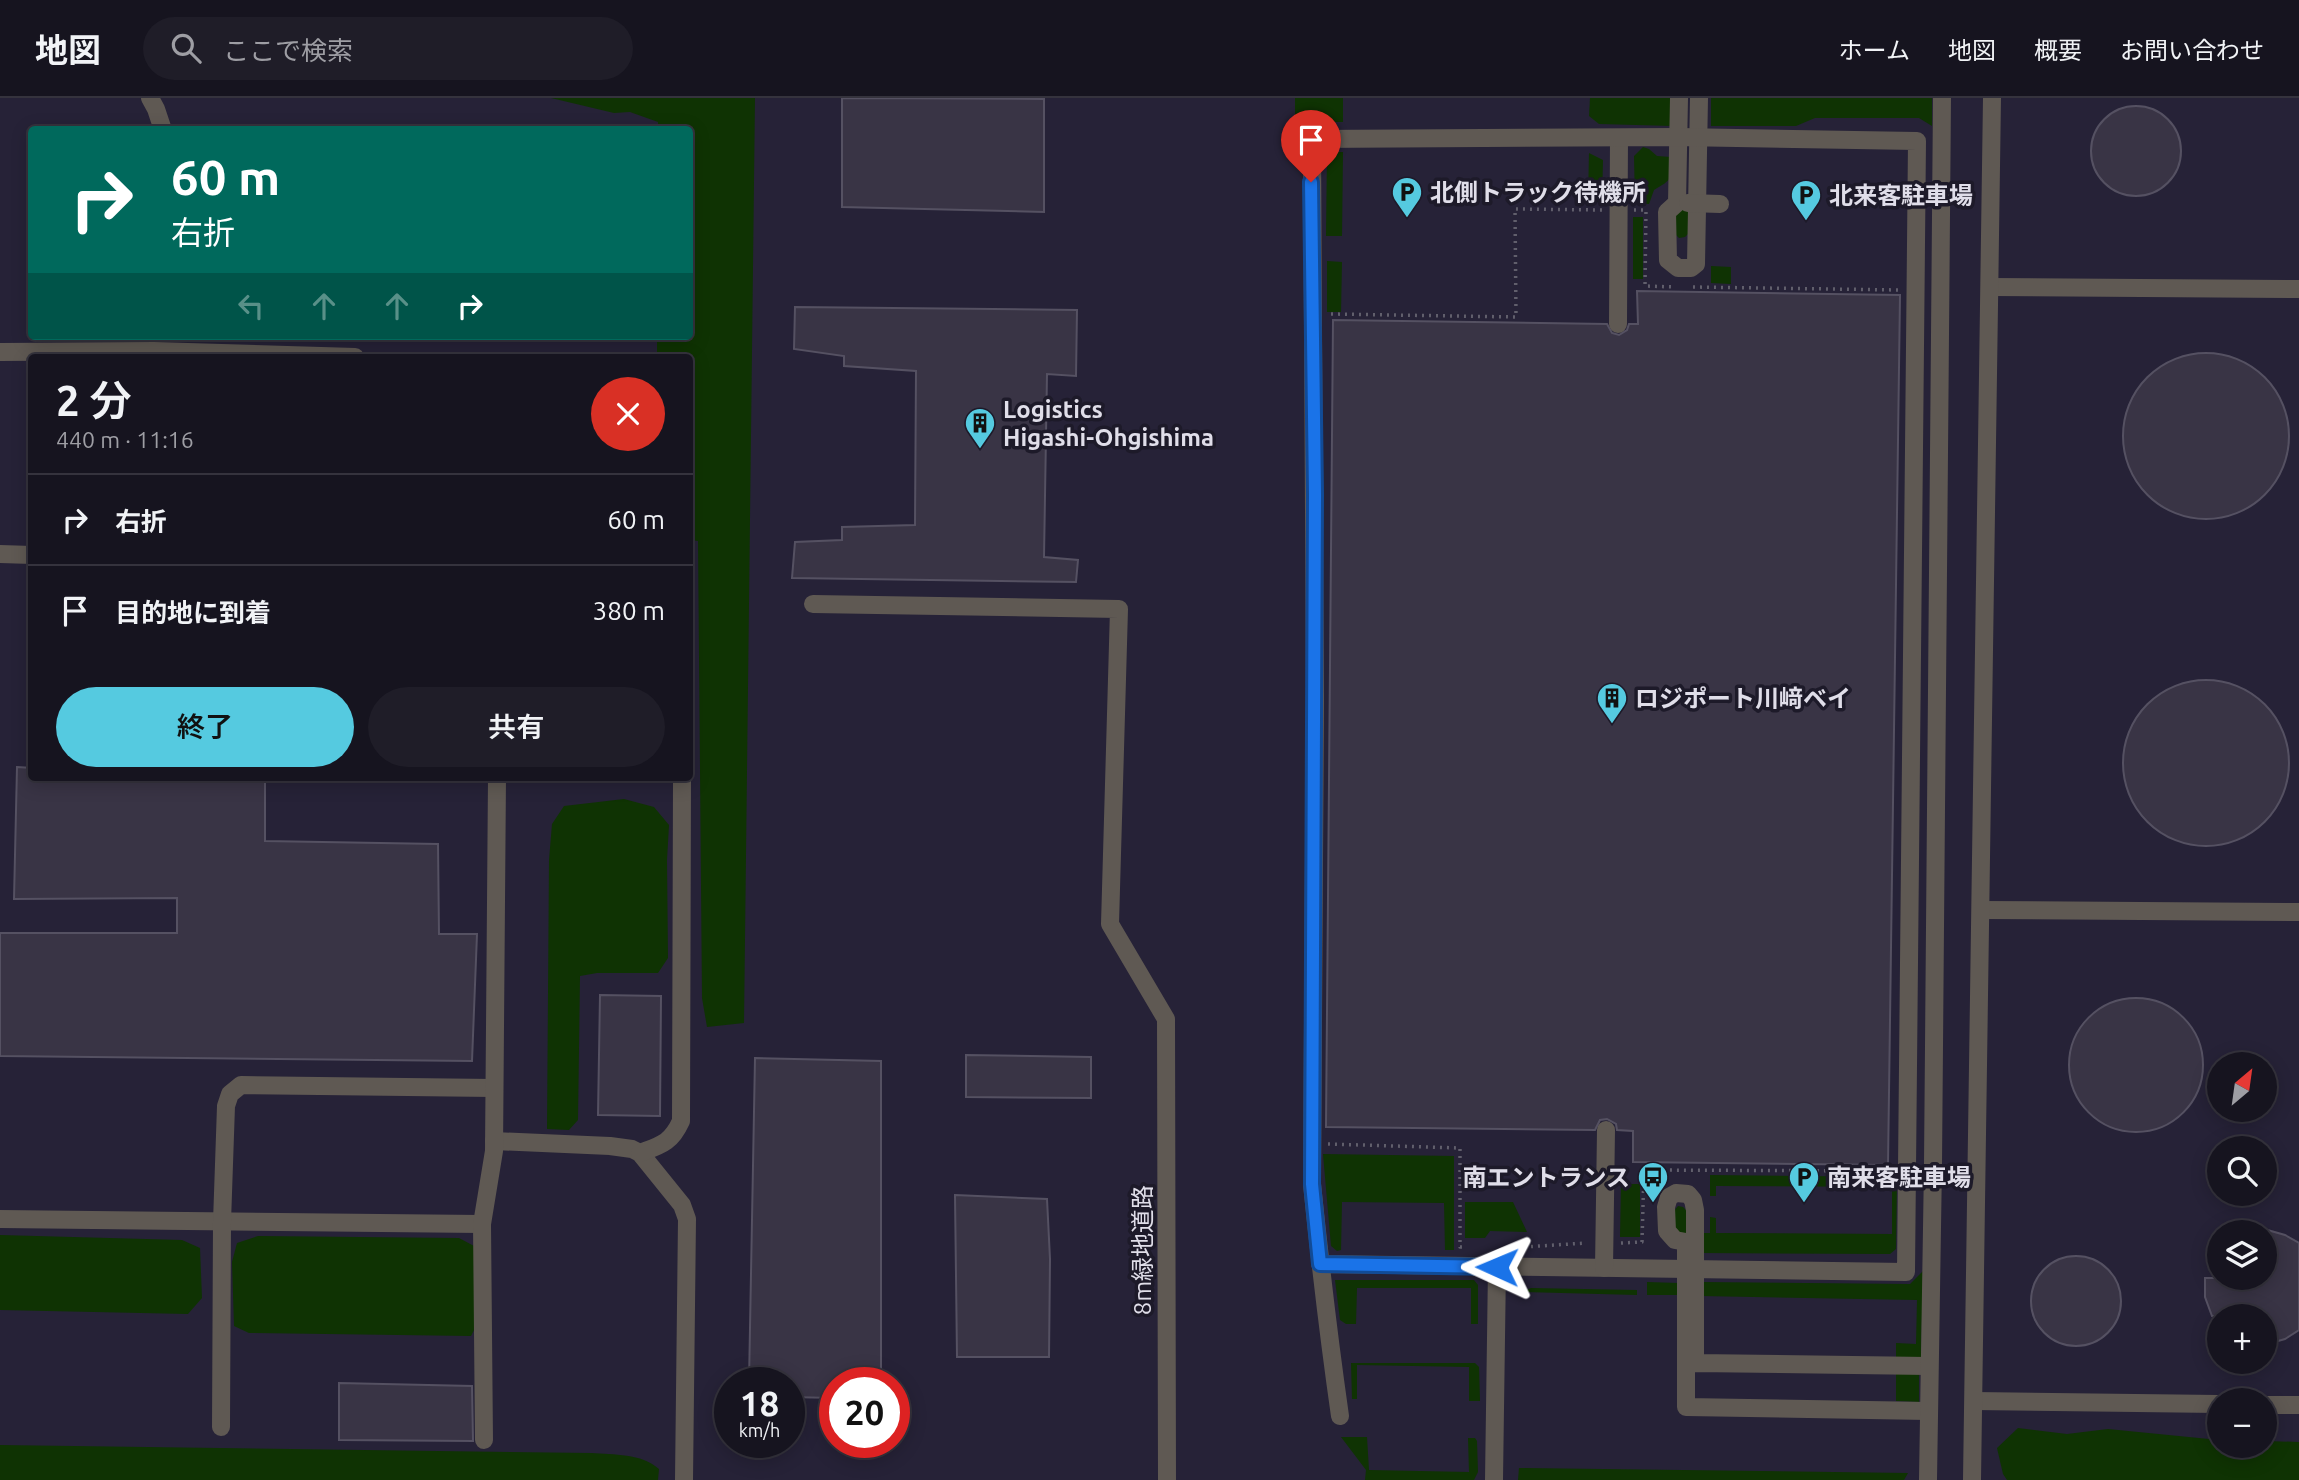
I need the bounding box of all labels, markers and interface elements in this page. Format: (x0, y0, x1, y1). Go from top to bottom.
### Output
search box (143, 17, 633, 80)
icon: search (167, 29, 205, 67)
text: 地図 (35, 31, 101, 68)
text: ここで検索 (223, 36, 353, 65)
text: ホーム (1839, 37, 1910, 64)
text: 地図 (1948, 37, 1996, 64)
text: 概要 (2034, 37, 2082, 64)
text: お問い合わせ (2120, 37, 2264, 64)
pin (1281, 110, 1341, 182)
icon: arrive (1292, 121, 1330, 159)
text: 60 m (171, 149, 280, 204)
icon: right (56, 154, 147, 245)
parking icon: 北側トラック待機所 (1390, 175, 1424, 219)
parking icon: 北来客駐車場 (1789, 178, 1823, 222)
place label: 北側トラック待機所 (1430, 179, 1646, 206)
place label: 北来客駐車場 (1829, 182, 1973, 209)
text: 右折 (171, 214, 235, 250)
icon: left (232, 287, 270, 325)
icon: ahead (305, 287, 343, 325)
icon: ahead (378, 287, 416, 325)
icon: right (451, 287, 489, 325)
text: 2 分 (56, 377, 132, 424)
button: close (591, 377, 665, 451)
place label: Logistics Higashi-Ohgishima (1003, 396, 1214, 451)
building icon: Logistics Higashi-Ohgishima (963, 406, 997, 450)
text: 440 m · 11:16 (56, 427, 194, 452)
icon: right (56, 501, 94, 539)
text: 60 m (607, 505, 665, 534)
text: 右折 (115, 507, 167, 536)
icon: arrive (56, 592, 94, 630)
text: 380 m (593, 596, 665, 625)
text: 目的地に到着 (115, 598, 271, 627)
building icon: ロジポート川﨑ベイ (1595, 681, 1629, 725)
place label: ロジポート川﨑ベイ (1635, 685, 1851, 712)
button: 終了 (56, 687, 354, 767)
button: 共有 (368, 687, 665, 767)
north arrow (2207, 1052, 2277, 1122)
map controls (2207, 1052, 2277, 1458)
button: search (2207, 1136, 2277, 1206)
bus stop icon: 南エントランス (1636, 1160, 1670, 1204)
parking icon: 南来客駐車場 (1787, 1160, 1821, 1204)
place label: 南エントランス (1462, 1164, 1630, 1191)
place label: 南来客駐車場 (1827, 1164, 1971, 1191)
street label: 8m緑地道路 (1129, 1185, 1156, 1315)
button: layers (2207, 1220, 2277, 1290)
position arrow (1460, 1230, 1534, 1304)
button: + (2207, 1304, 2277, 1374)
speed limit sign: 20 (819, 1367, 910, 1458)
text: 18 (740, 1383, 779, 1423)
button: − (2207, 1388, 2277, 1458)
text: km/h (739, 1420, 780, 1440)

